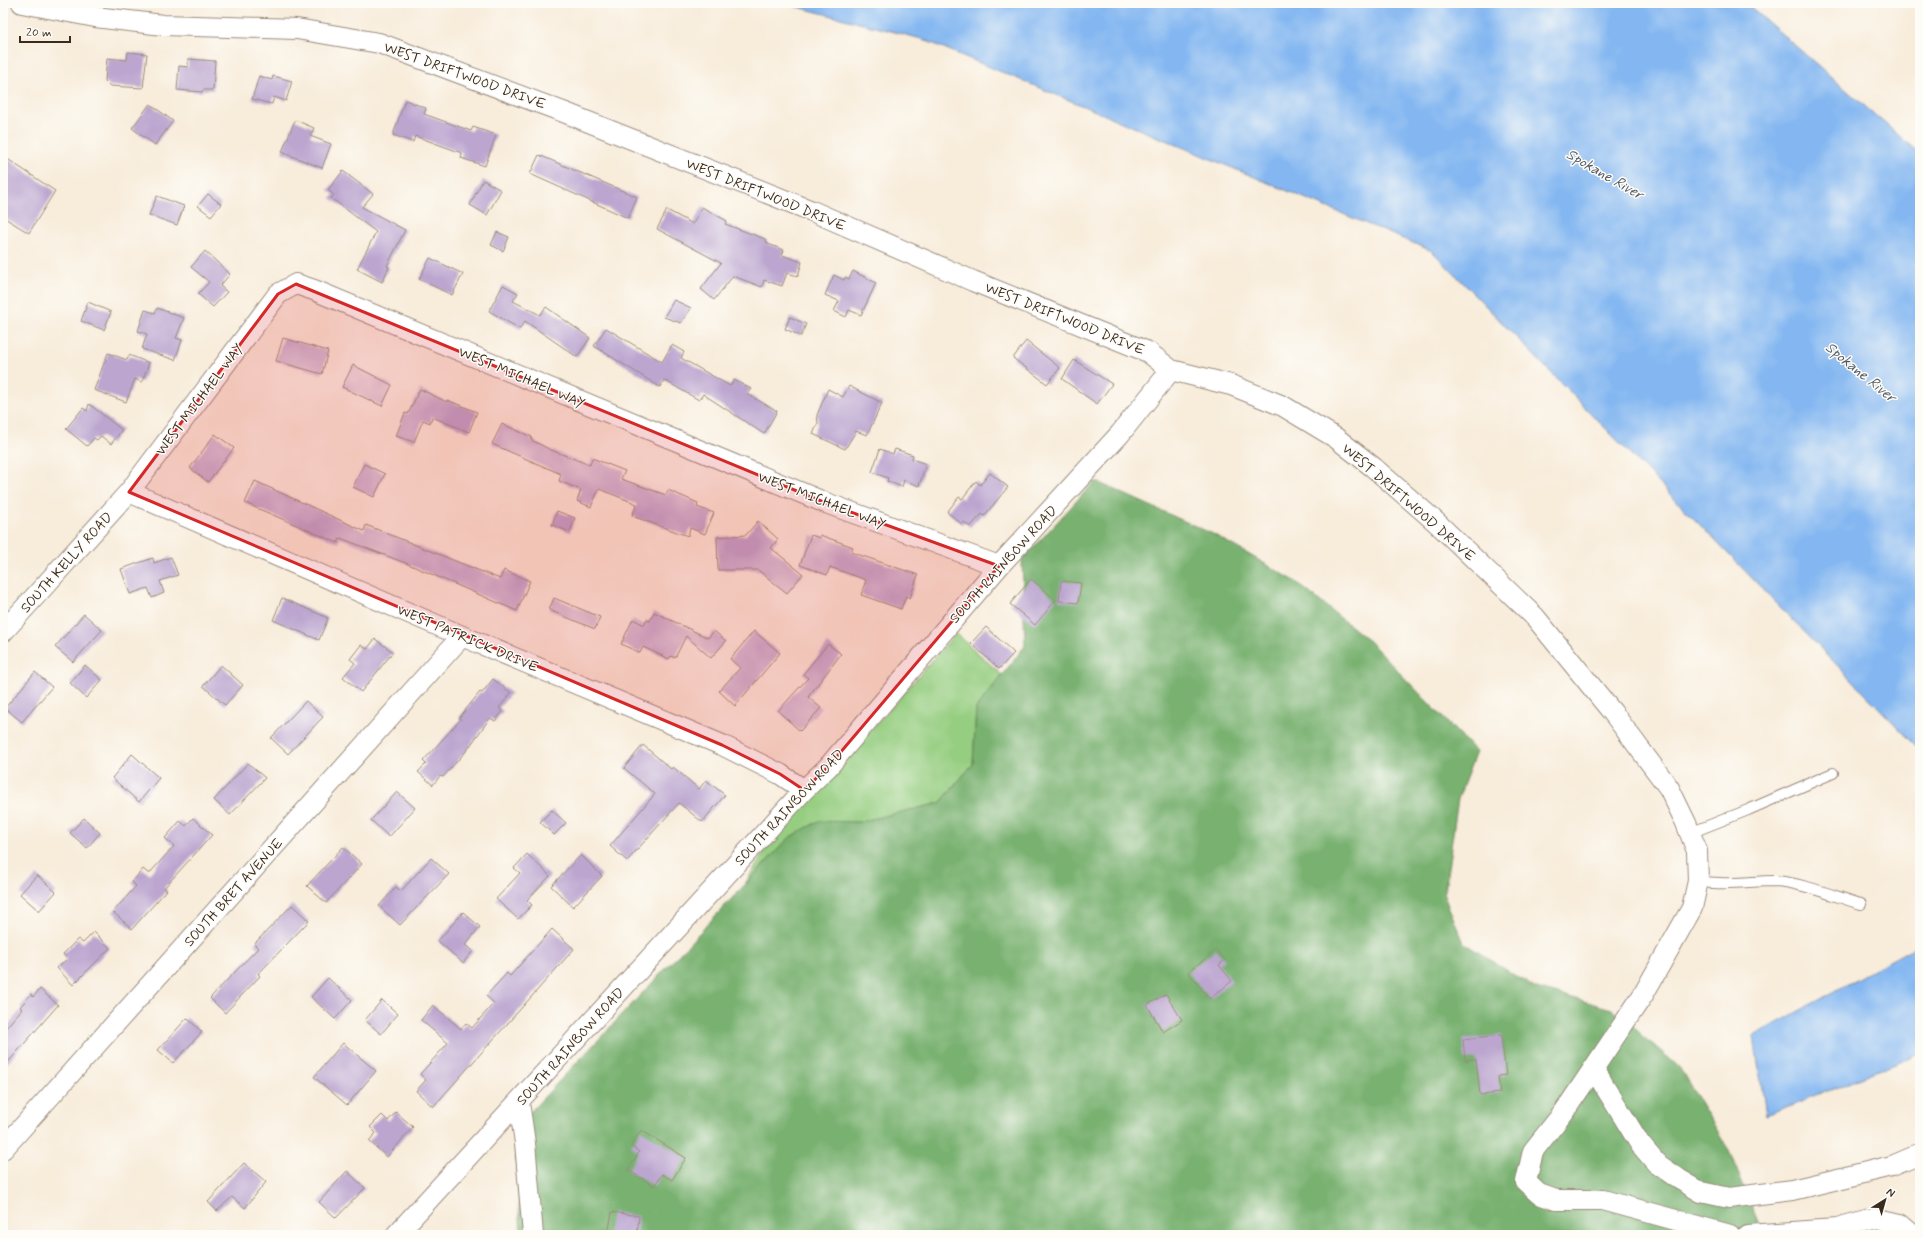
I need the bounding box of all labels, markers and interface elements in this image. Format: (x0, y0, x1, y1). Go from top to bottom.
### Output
scale bar (20, 18, 70, 44)
text: 20 m (26, 25, 52, 41)
street label: WEST DRIFTWOOD DRIVE (381, 38, 548, 114)
water label: Spokane River (1562, 145, 1648, 206)
street label: WEST DRIFTWOOD DRIVE (683, 155, 848, 235)
street label: WEST DRIFTWOOD DRIVE (982, 279, 1147, 359)
water label: Spokane River (1821, 338, 1901, 409)
street label: WEST MICHAEL WAY (152, 340, 248, 459)
street label: WEST MICHAEL WAY (456, 343, 588, 413)
street label: WEST DRIFTWOOD DRIVE (1338, 440, 1479, 566)
street label: WEST MICHAEL WAY (755, 468, 888, 534)
street label: SOUTH RAINBOW ROAD (946, 502, 1062, 627)
street label: SOUTH KELLY ROAD (17, 509, 117, 617)
street label: WEST PATRICK DRIVE (394, 601, 541, 677)
street label: SOUTH RAINBOW ROAD (731, 746, 848, 870)
street label: SOUTH BRET AVENUE (180, 835, 287, 951)
street label: SOUTH RAINBOW ROAD (513, 984, 629, 1109)
north arrow (1865, 1180, 1905, 1220)
text: N (1883, 1185, 1898, 1201)

